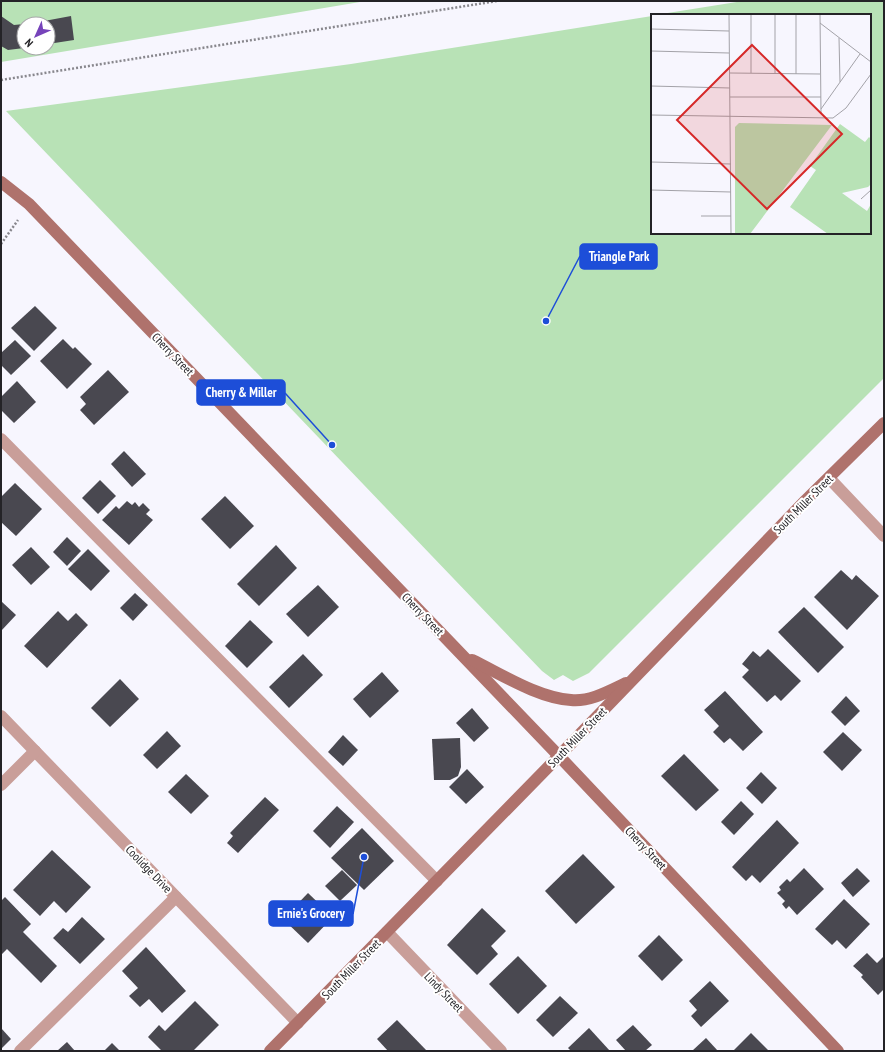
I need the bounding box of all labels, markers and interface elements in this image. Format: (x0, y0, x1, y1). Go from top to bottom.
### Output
inset map (651, 14, 871, 234)
north arrow (16, 16, 56, 56)
text: N (22, 36, 36, 50)
callout: Triangle Park (580, 244, 657, 269)
text: Triangle Park (589, 248, 650, 265)
street label: Cherry Street (149, 329, 198, 379)
callout: Cherry & Miller (197, 380, 285, 405)
text: Cherry & Miller (205, 384, 277, 401)
street label: South Miller Street (770, 471, 836, 537)
street label: Cherry Street (399, 589, 448, 639)
street label: South Miller Street (544, 703, 610, 770)
street label: Cherry Street (622, 823, 670, 873)
street label: Coolidge Drive (123, 842, 175, 896)
callout: Ernie's Grocery (269, 901, 353, 926)
text: Ernie's Grocery (277, 905, 345, 922)
street label: South Miller Street (318, 935, 384, 1002)
street label: Lindy Street (421, 969, 467, 1016)

